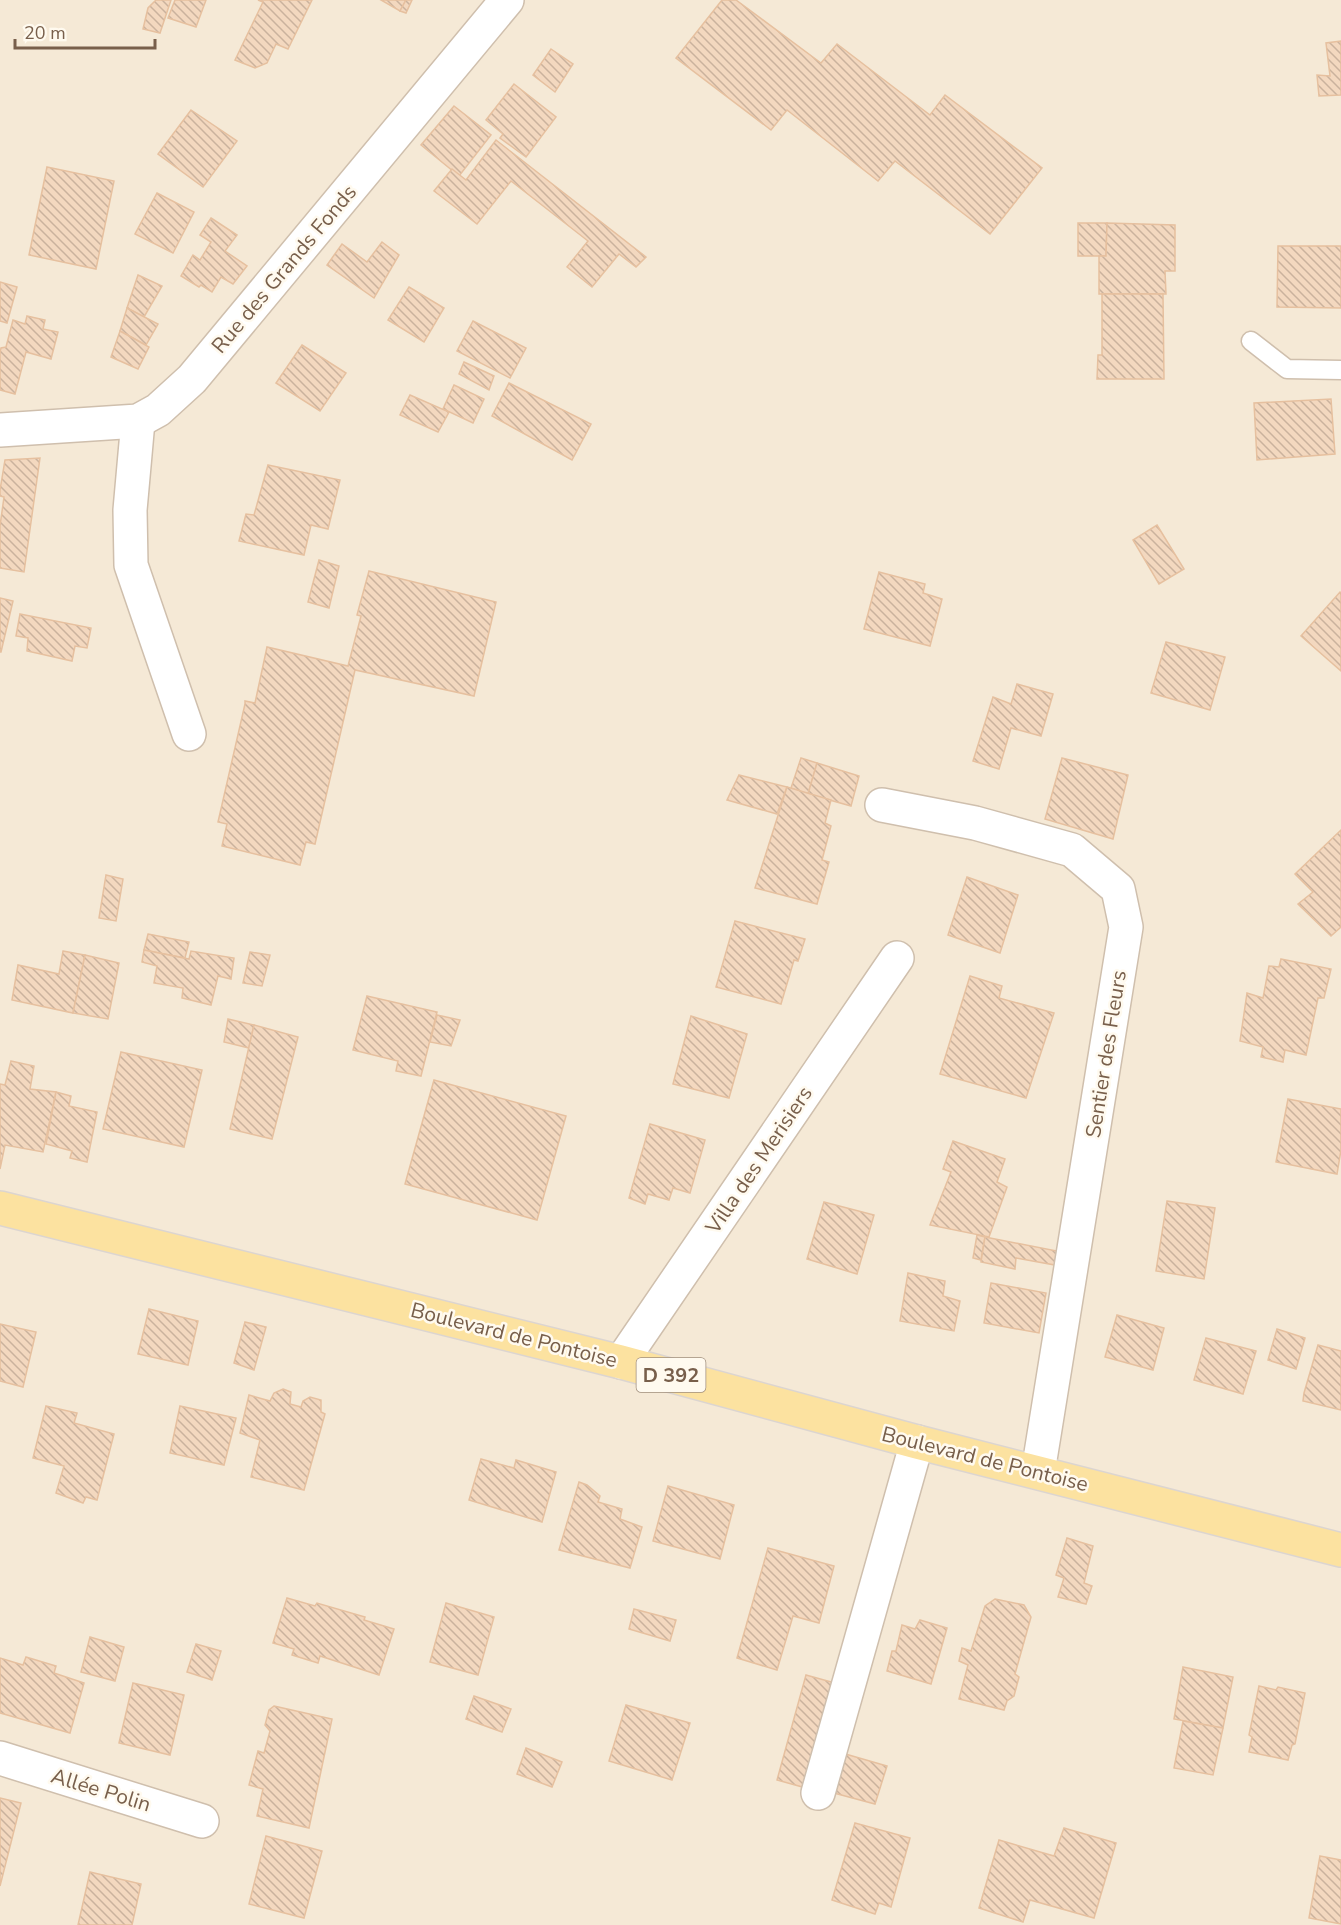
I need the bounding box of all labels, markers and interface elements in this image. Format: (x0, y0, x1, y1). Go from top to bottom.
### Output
scale bar (15, 12, 154, 50)
text: 20 m (24, 21, 66, 45)
street label: Rue des Grands Fonds (205, 179, 363, 359)
street label: Sentier des Fleurs (1079, 968, 1133, 1140)
street label: Villa des Merisiers (699, 1081, 819, 1240)
street label: Boulevard de Pontoise (408, 1296, 620, 1374)
road number: D 392 (636, 1358, 706, 1392)
street label: Boulevard de Pontoise (879, 1420, 1091, 1498)
street label: Allée Polin (48, 1762, 154, 1818)

